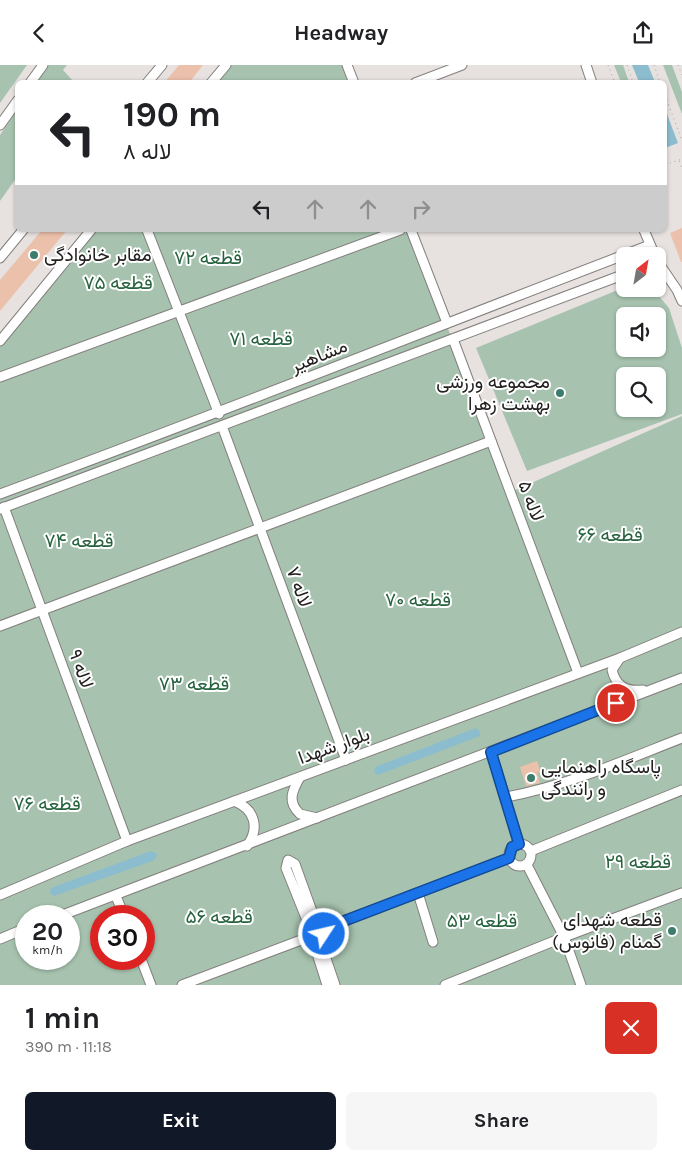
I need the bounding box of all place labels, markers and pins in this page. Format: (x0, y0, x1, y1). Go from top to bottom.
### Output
place label: مقابر خانوادگی (44, 244, 152, 266)
marker: مقابر خانوادگی (28, 249, 40, 261)
place label: مجموعه ورزشی بهشت زهرا (436, 371, 550, 415)
marker: مجموعه ورزشی بهشت زهرا (554, 387, 566, 399)
pin (595, 682, 637, 724)
place label: پاسگاه راهنمایی و رانندگی (541, 756, 661, 800)
marker: پاسگاه راهنمایی و رانندگی (525, 772, 537, 784)
place label: قطعه‌ شهدای گمنام (فانوس) (552, 909, 662, 954)
marker: قطعه‌ شهدای گمنام (فانوس) (666, 925, 678, 937)

